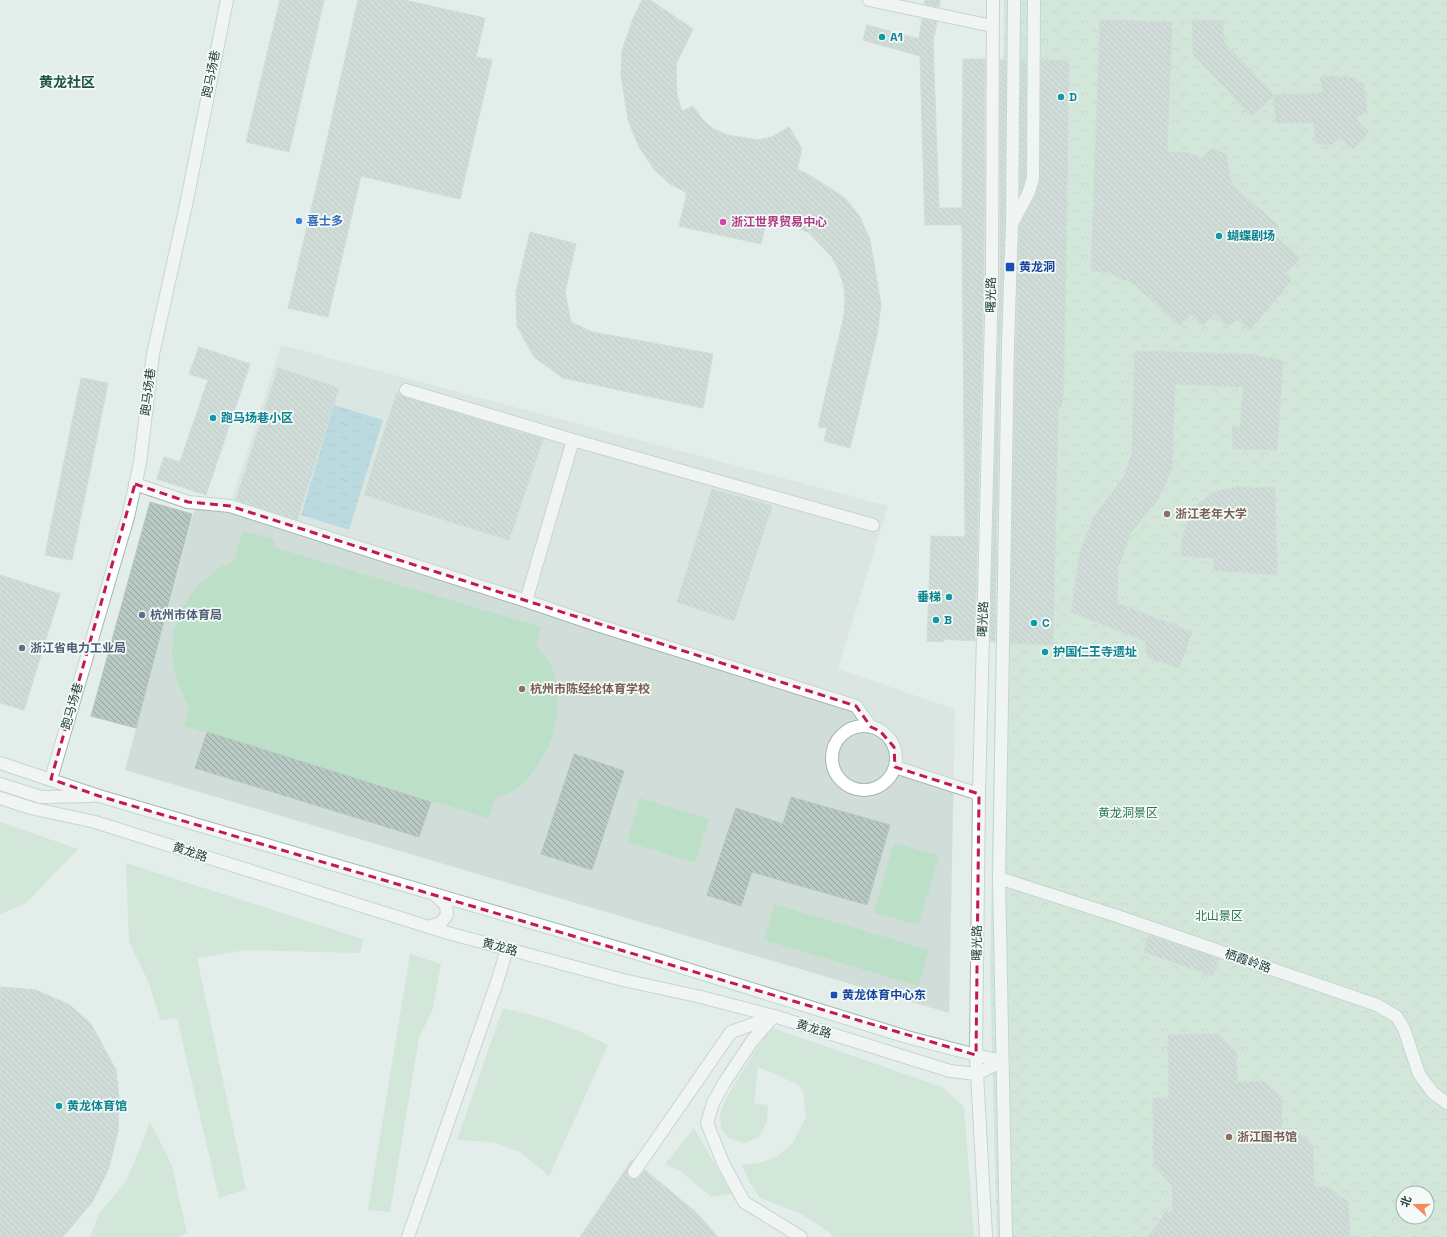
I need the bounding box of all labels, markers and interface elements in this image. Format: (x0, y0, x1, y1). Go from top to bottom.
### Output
place label: A1 (890, 29, 903, 45)
marker: A1 (877, 32, 887, 42)
street label: 跑马场巷 (199, 49, 223, 99)
district label: 黄龙社区 (39, 73, 95, 91)
place label: D (1069, 89, 1077, 105)
marker: D (1056, 92, 1066, 102)
place label: 喜士多 (307, 213, 343, 229)
place label: 浙江世界贸易中心 (731, 214, 827, 230)
marker: 喜士多 (294, 216, 304, 226)
marker: 浙江世界贸易中心 (718, 217, 728, 227)
place label: 蝴蝶剧场 (1227, 228, 1275, 244)
marker: 蝴蝶剧场 (1214, 231, 1224, 241)
place label: 黄龙洞 (1019, 259, 1055, 275)
marker: 黄龙洞 (1004, 261, 1016, 273)
street label: 曙光路 (983, 277, 999, 313)
street label: 跑马场巷 (137, 367, 159, 417)
place label: 跑马场巷小区 (221, 410, 293, 426)
marker: 跑马场巷小区 (208, 413, 218, 423)
place label: 浙江老年大学 (1175, 506, 1247, 522)
marker: 浙江老年大学 (1162, 509, 1172, 519)
place label: 垂梯 (917, 589, 941, 605)
marker: 垂梯 (944, 592, 954, 602)
street label: 曙光路 (974, 601, 992, 637)
place label: 杭州市体育局 (150, 607, 222, 623)
marker: 杭州市体育局 (137, 610, 147, 620)
place label: B (944, 612, 952, 628)
marker: B (931, 615, 941, 625)
place label: C (1042, 615, 1050, 631)
marker: C (1029, 618, 1039, 628)
place label: 浙江省电力工业局 (30, 640, 126, 656)
marker: 浙江省电力工业局 (17, 643, 27, 653)
place label: 护国仁王寺遗址 (1053, 644, 1137, 660)
marker: 护国仁王寺遗址 (1040, 647, 1050, 657)
street label: 跑马场巷 (58, 681, 86, 731)
place label: 杭州市陈经纶体育学校 (530, 681, 650, 697)
marker: 杭州市陈经纶体育学校 (517, 684, 527, 694)
park label: 黄龙洞景区 (1098, 805, 1158, 821)
street label: 黄龙路 (170, 839, 210, 865)
park label: 北山景区 (1195, 908, 1243, 924)
street label: 曙光路 (969, 925, 985, 961)
street label: 黄龙路 (481, 935, 519, 959)
street label: 栖霞岭路 (1223, 946, 1273, 976)
place label: 黄龙体育中心东 (842, 987, 926, 1003)
marker: 黄龙体育中心东 (829, 990, 839, 1000)
street label: 黄龙路 (794, 1016, 834, 1042)
place label: 黄龙体育馆 (67, 1098, 127, 1114)
marker: 黄龙体育馆 (54, 1101, 64, 1111)
place label: 浙江图书馆 (1237, 1129, 1297, 1145)
marker: 浙江图书馆 (1224, 1132, 1234, 1142)
north arrow (1395, 1185, 1435, 1225)
text: 北 (1397, 1194, 1414, 1209)

